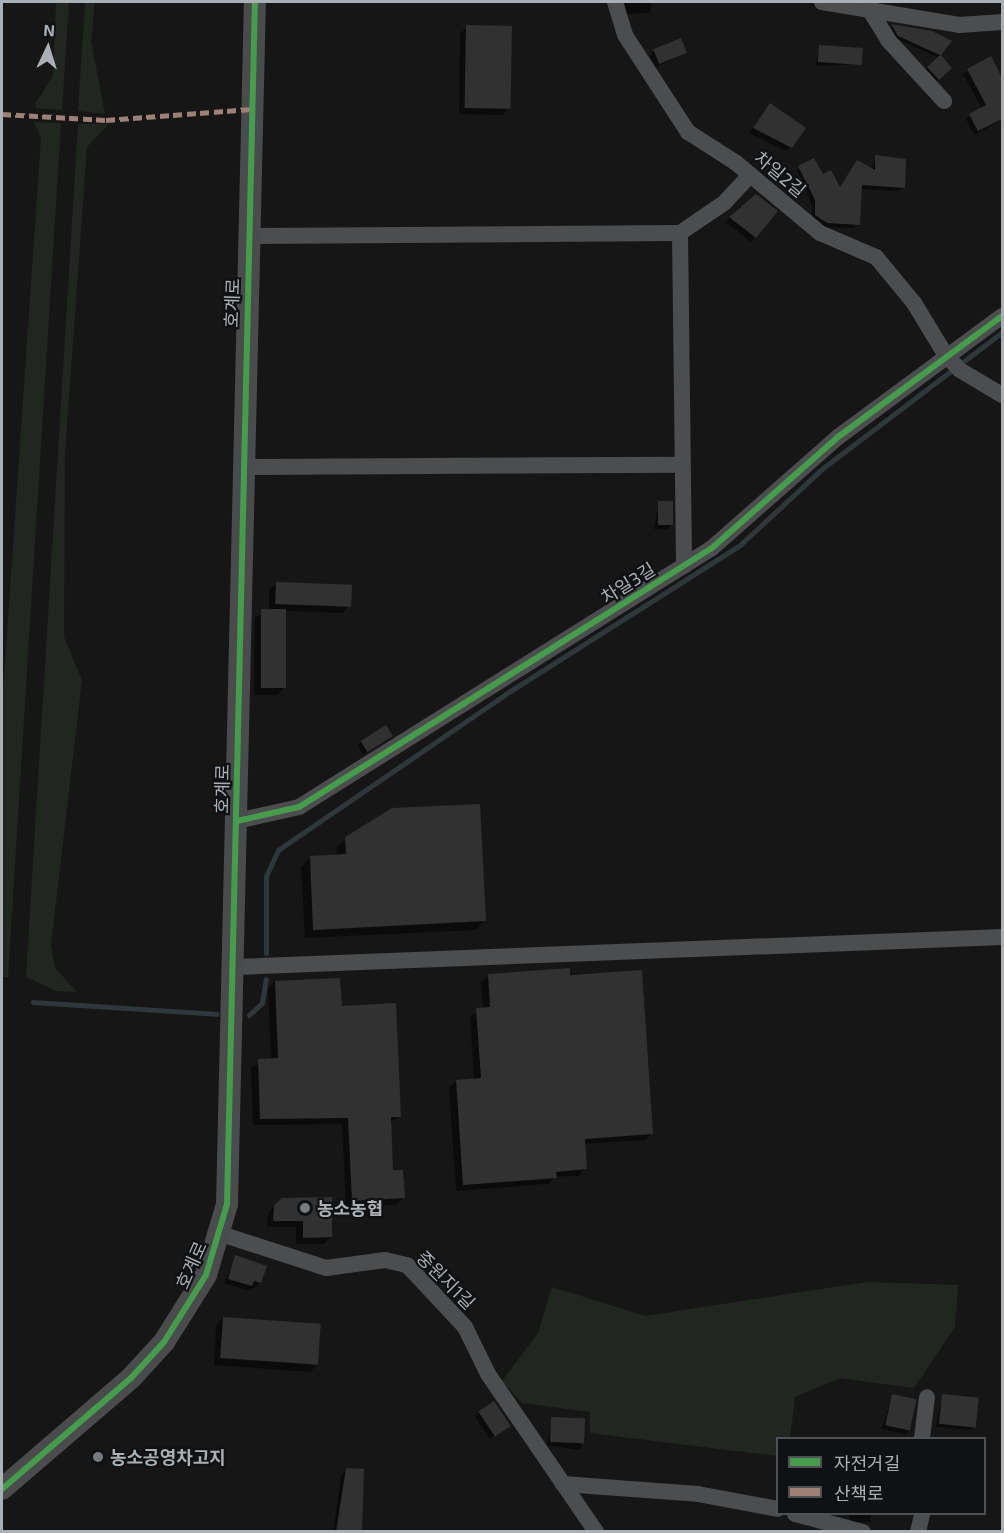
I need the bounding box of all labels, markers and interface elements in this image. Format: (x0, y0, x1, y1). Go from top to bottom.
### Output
north arrow (18, 18, 78, 78)
text: N (43, 20, 56, 39)
street label: 차일2길 (750, 147, 810, 201)
street label: 호계로 (220, 278, 244, 328)
street label: 차일3길 (597, 558, 659, 608)
street label: 호계로 (211, 764, 233, 814)
place label: 농소농협 (317, 1197, 383, 1219)
marker: 농소농협 (298, 1201, 312, 1215)
street label: 호계로 (171, 1238, 211, 1292)
street label: 중원지1길 (412, 1246, 480, 1314)
legend (776, 1437, 986, 1515)
place label: 농소공영차고지 (110, 1446, 226, 1468)
marker: 농소공영차고지 (91, 1450, 105, 1464)
text: 자전거길 (834, 1452, 900, 1474)
text: 산책로 (834, 1482, 884, 1504)

